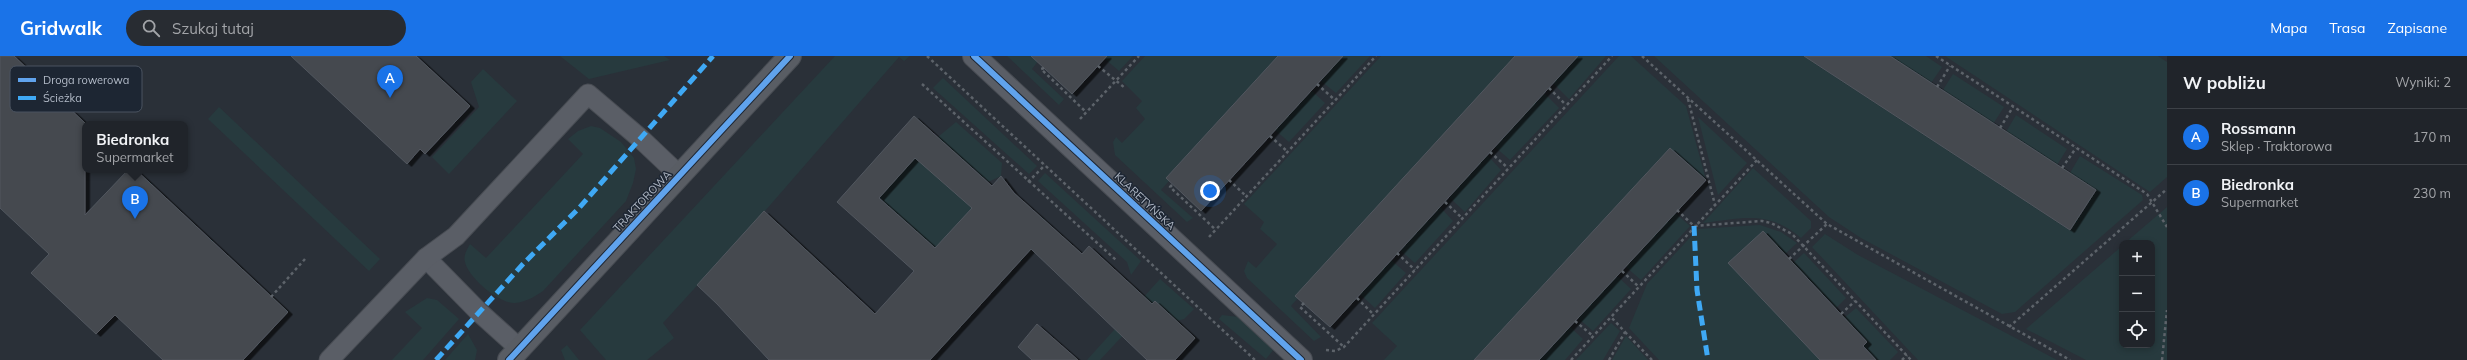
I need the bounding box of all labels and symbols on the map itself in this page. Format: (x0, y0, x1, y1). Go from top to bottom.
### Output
pin: A (377, 65, 403, 98)
legend (10, 66, 142, 112)
text: Droga rowerowa (43, 73, 129, 87)
text: Ścieżka (43, 91, 82, 105)
street label: TRAKTOROWA (610, 167, 674, 235)
street label: KLARETYŃSKA (1112, 169, 1178, 233)
your location (1200, 181, 1220, 201)
pin: B (122, 186, 148, 219)

